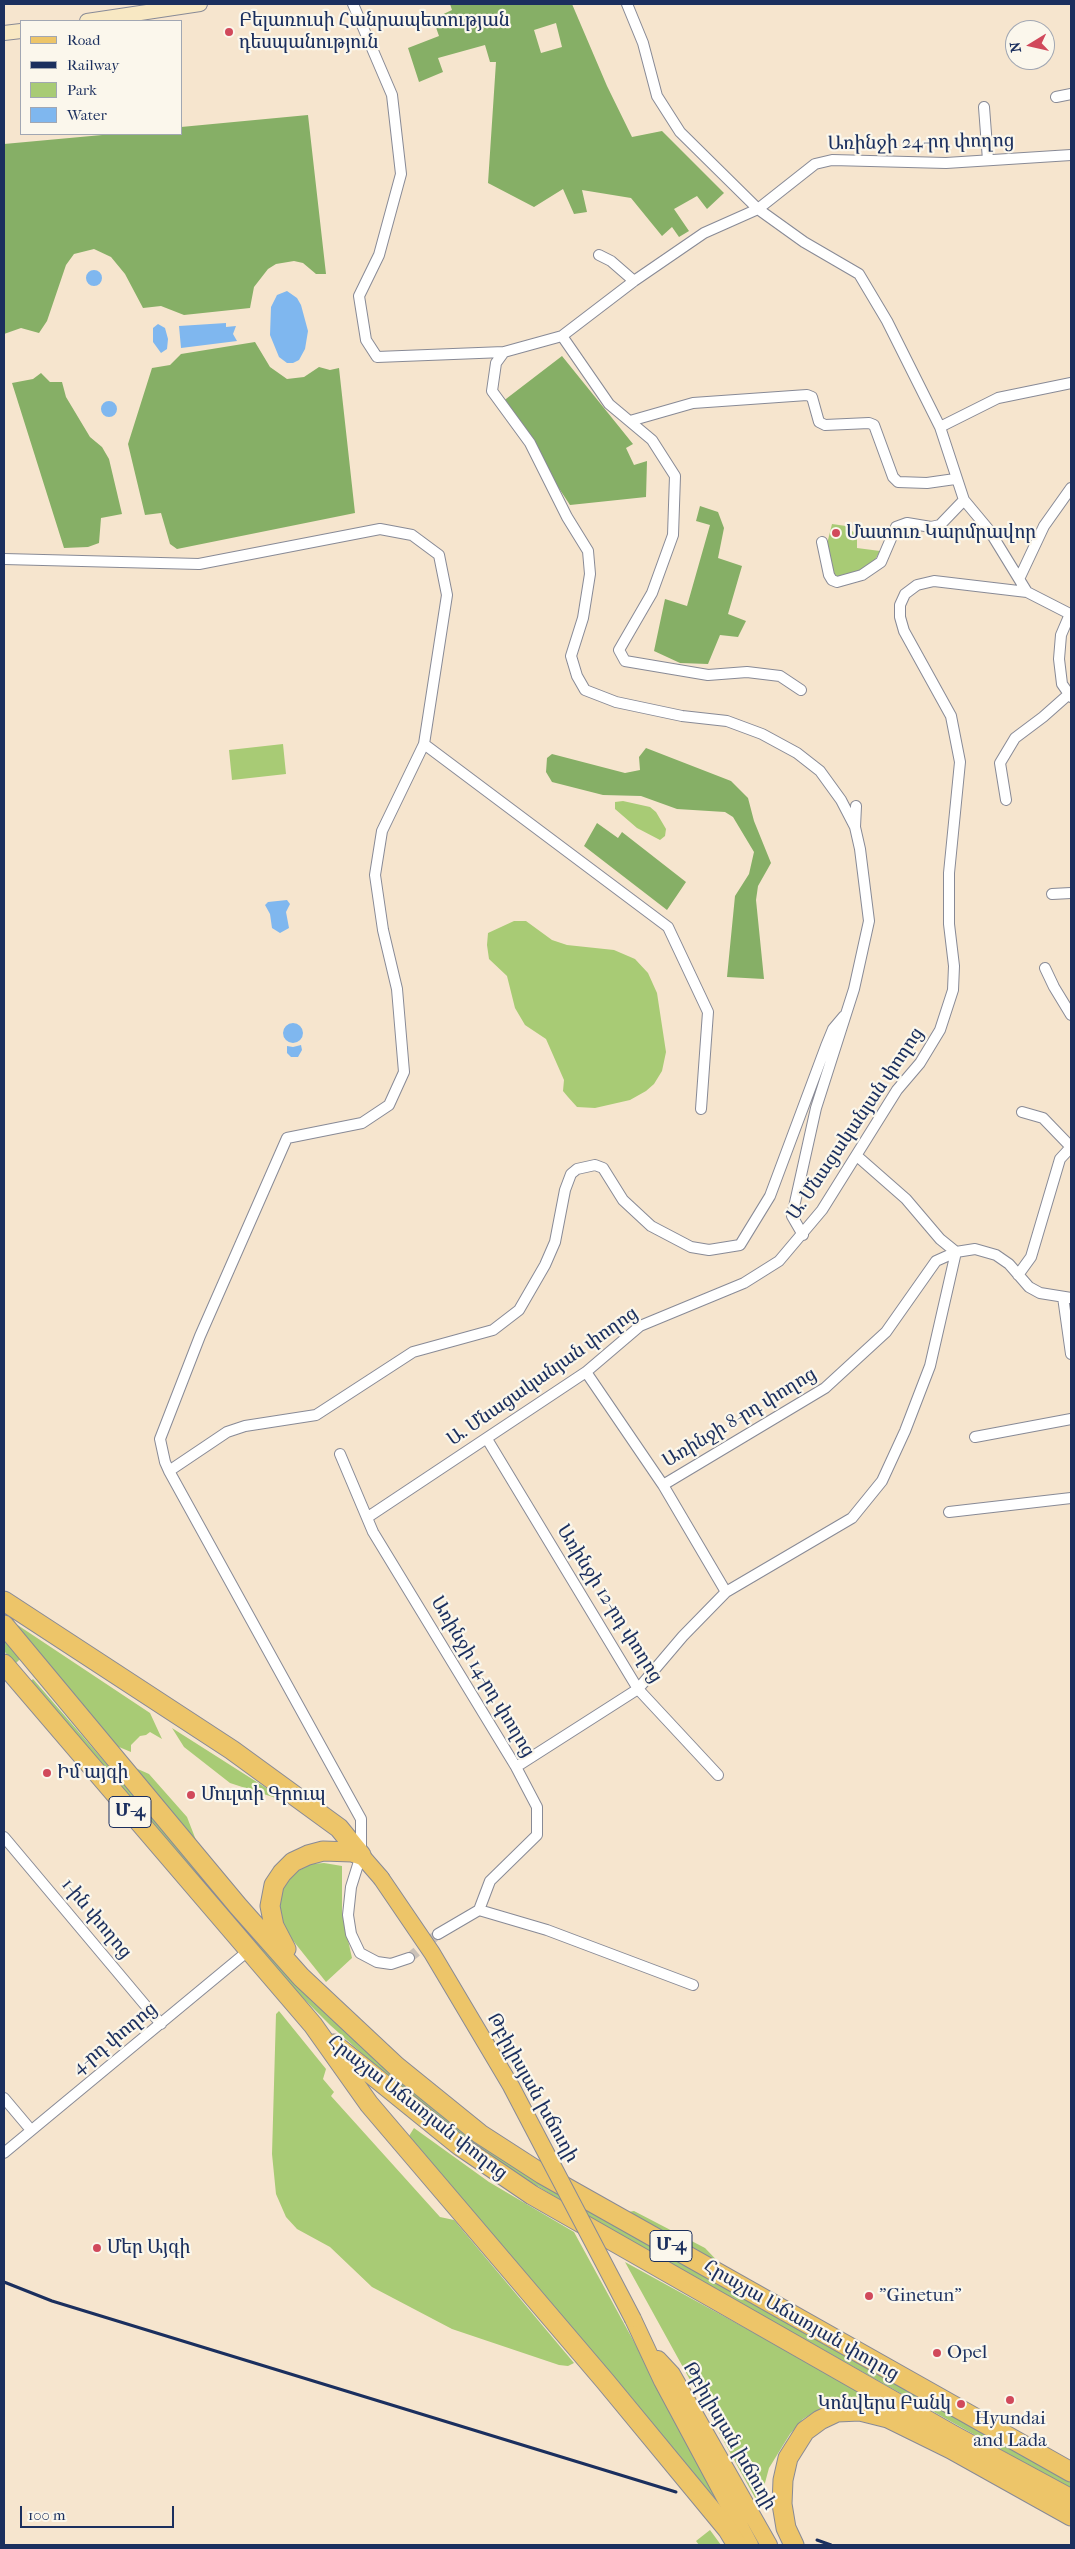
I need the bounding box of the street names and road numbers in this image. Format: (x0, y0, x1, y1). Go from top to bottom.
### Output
street label: Առինջի 24-րդ փողոց (828, 130, 1014, 156)
street label: Ա. Մնացականյան փողոց (783, 1023, 929, 1225)
street label: Ա. Մնացականյան փողոց (443, 1302, 643, 1452)
street label: Առինջի 8-րդ փողոց (659, 1363, 821, 1473)
street label: Առինջի 12-րդ փողոց (551, 1521, 667, 1687)
street label: Առինջի 14-րդ փողոց (425, 1592, 539, 1762)
road number: Մ-4 (109, 1796, 151, 1828)
street label: 1-ին փողոց (56, 1874, 136, 1964)
street label: 4-րդ փողոց (68, 1998, 162, 2080)
street label: Թբիլիսյան խճուղի (481, 2009, 583, 2167)
street label: Հրաչյա Աճառյան փողոց (323, 2031, 511, 2185)
road number: Մ-4 (650, 2230, 692, 2262)
street label: Հրաչյա Աճառյան փողոց (699, 2256, 903, 2386)
street label: Թբիլիսյան խճուղի (677, 2358, 781, 2514)

